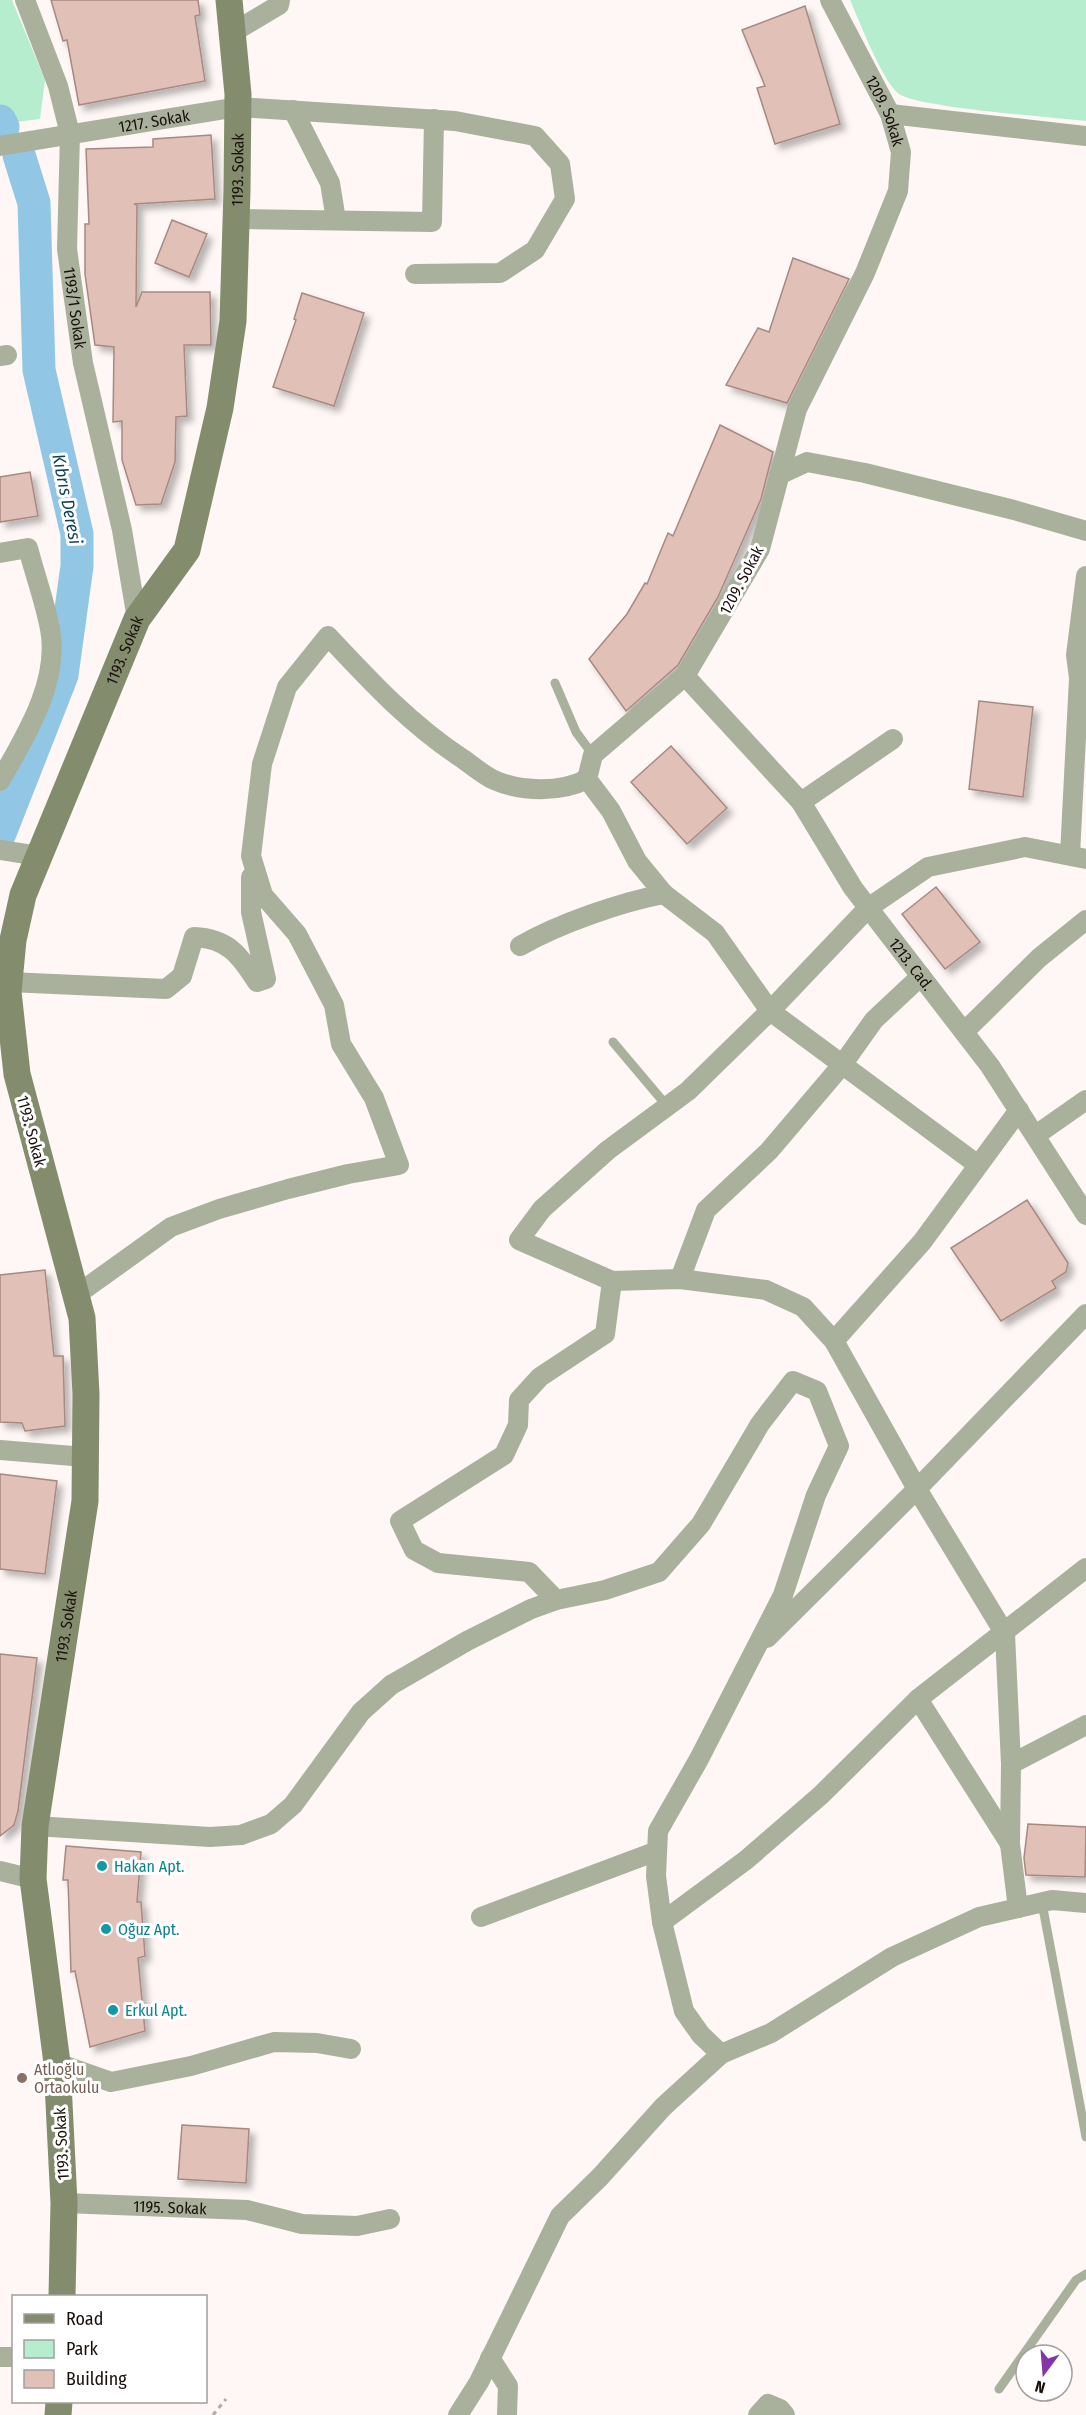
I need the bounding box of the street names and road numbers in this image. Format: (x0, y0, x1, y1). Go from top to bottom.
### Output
street label: 1209. Sokak (861, 72, 908, 149)
street label: 1217. Sokak (117, 106, 191, 136)
street label: 1193. Sokak (228, 133, 248, 207)
street label: 1193/1 Sokak (60, 266, 90, 350)
street label: 1209. Sokak (715, 542, 768, 618)
street label: 1193. Sokak (102, 612, 148, 688)
street label: 1213. Cad. (885, 934, 937, 995)
street label: 1193. Sokak (13, 1093, 50, 1169)
street label: 1193. Sokak (51, 1588, 81, 1664)
street label: 1193. Sokak (50, 2107, 73, 2181)
street label: 1195. Sokak (133, 2197, 208, 2218)

